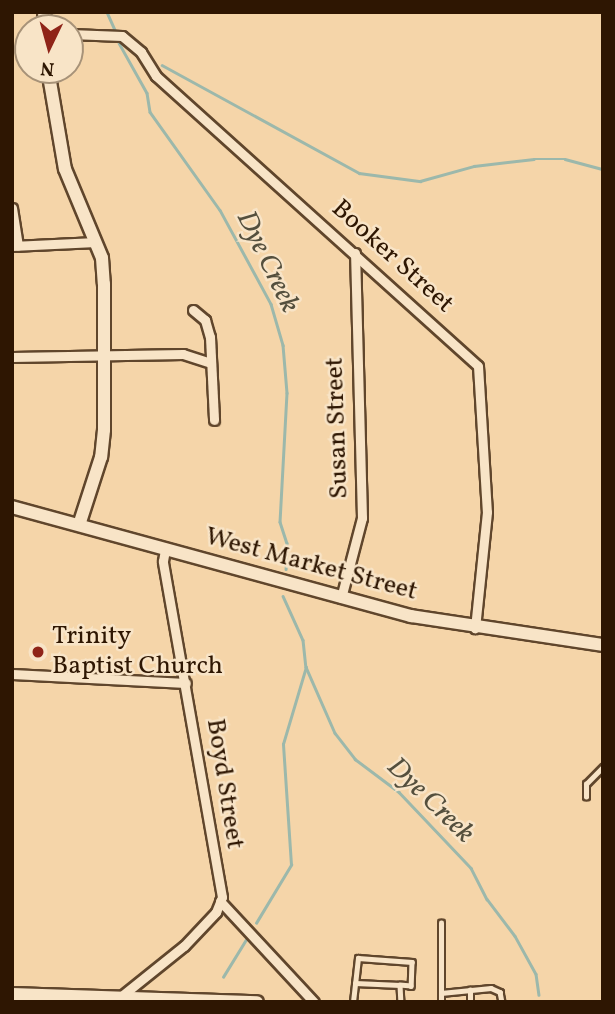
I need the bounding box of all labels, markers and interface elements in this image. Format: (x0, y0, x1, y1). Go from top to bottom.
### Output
north arrow (14, 14, 84, 84)
text: N (39, 54, 55, 81)
street label: Booker Street (324, 194, 460, 320)
water label: Dye Creek (228, 206, 306, 318)
street label: Susan Street (320, 357, 356, 499)
street label: West Market Street (201, 522, 421, 608)
place label: Trinity Baptist Church (52, 621, 223, 682)
marker: Trinity Baptist Church (30, 644, 46, 660)
street label: Boyd Street (198, 717, 250, 851)
water label: Dye Creek (379, 751, 481, 851)

